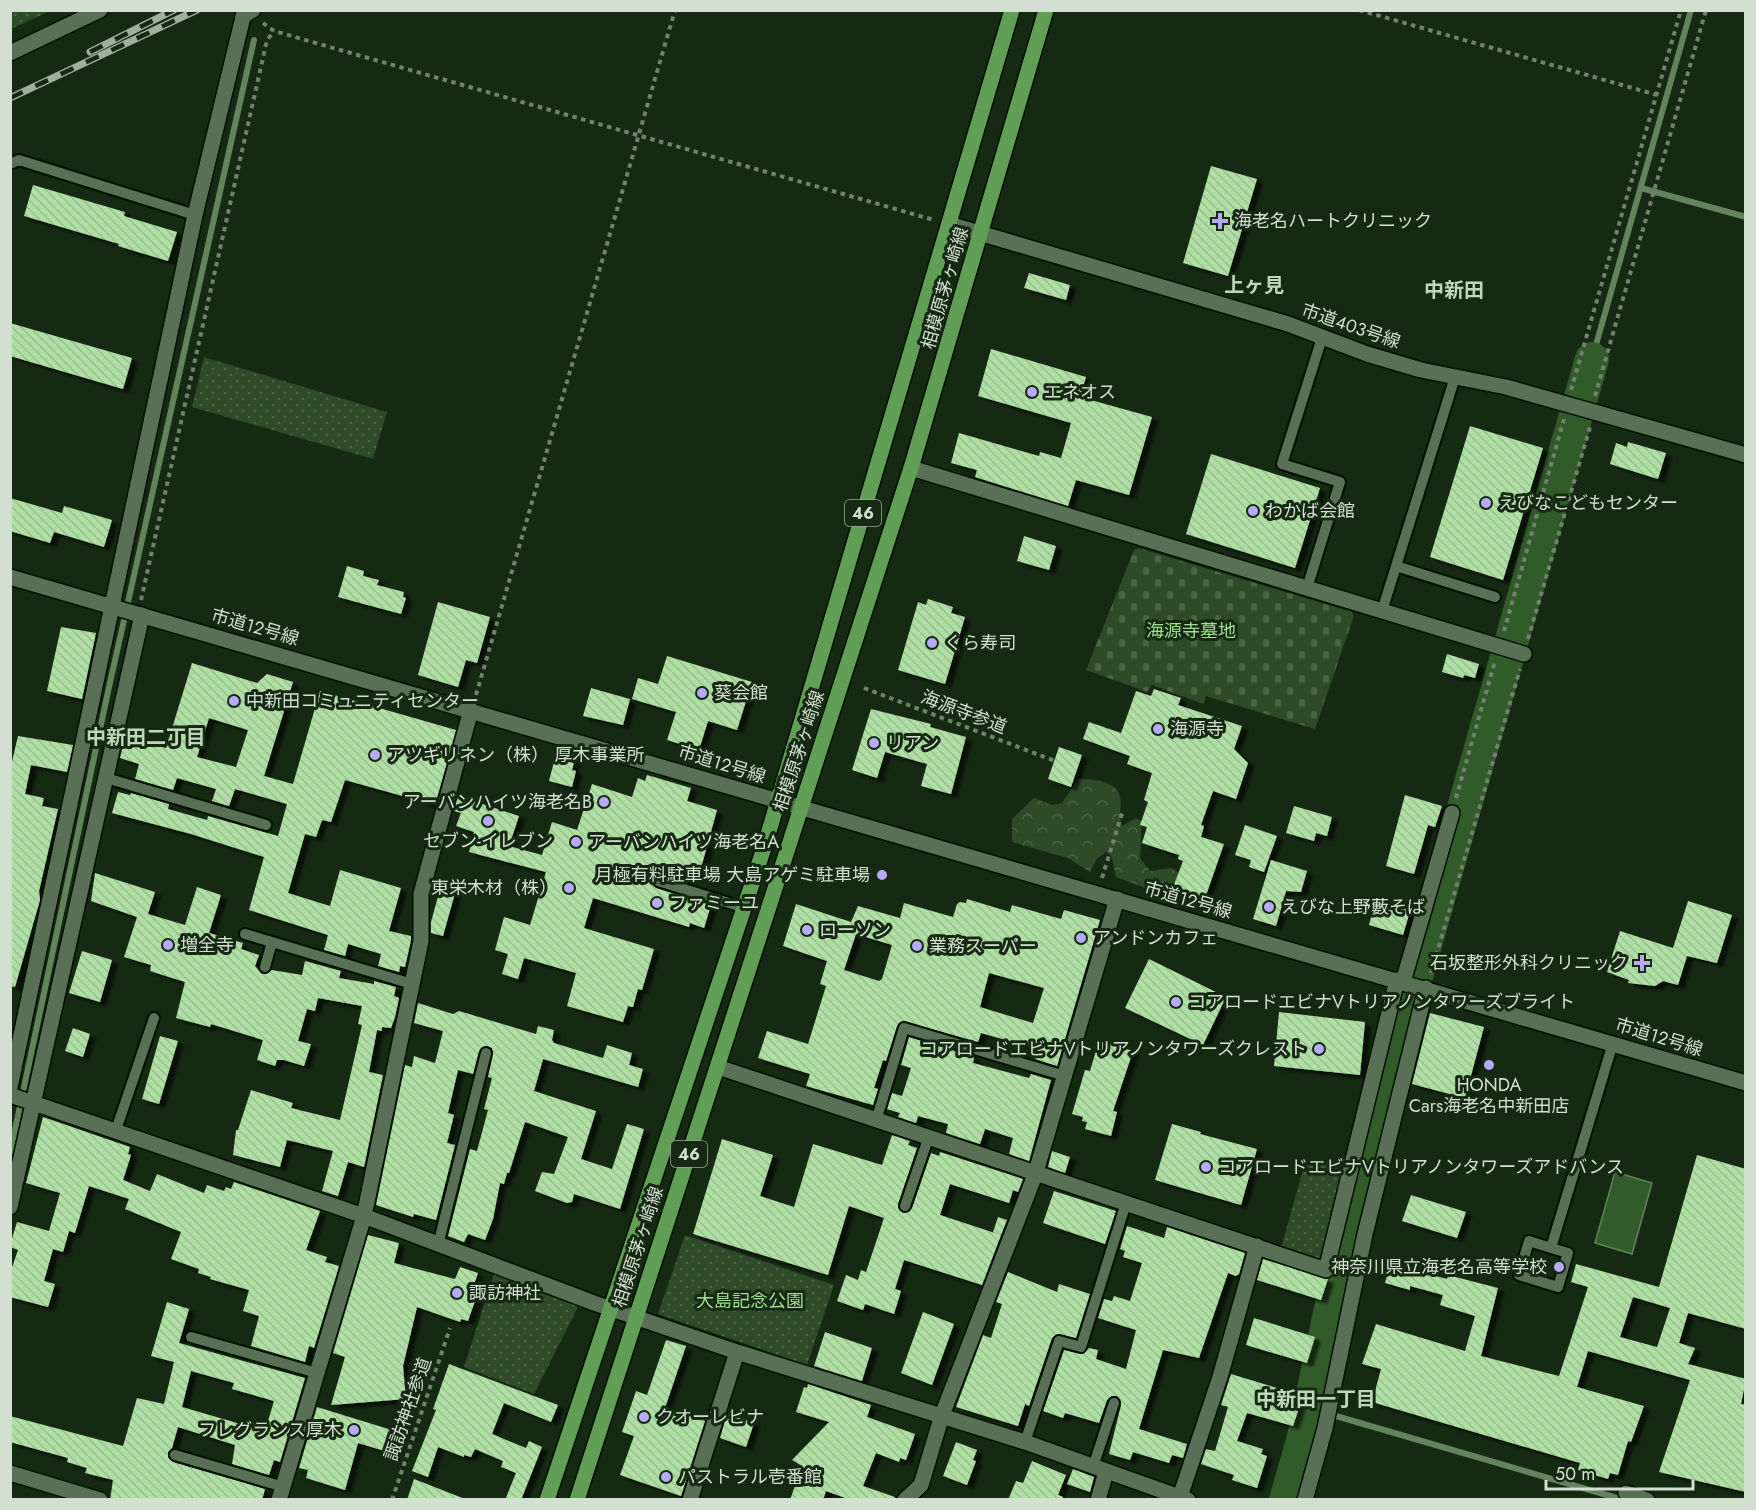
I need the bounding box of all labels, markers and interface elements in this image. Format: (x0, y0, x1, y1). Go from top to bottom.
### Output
place label: 海老名ハートクリニック (1234, 208, 1432, 234)
marker: 海老名ハートクリニック (1211, 212, 1229, 230)
street label: 相模原茅ヶ崎線 (915, 224, 975, 352)
district label: 上ヶ見 (1224, 271, 1284, 300)
district label: 中新田 (1424, 276, 1484, 305)
street label: 市道403号線 (1298, 297, 1404, 355)
place label: エネオス (1044, 379, 1116, 405)
marker: エネオス (1025, 385, 1039, 399)
place label: えびなこどもセンター (1498, 490, 1678, 516)
marker: えびなこどもセンター (1479, 496, 1493, 510)
place label: わかば会館 (1265, 498, 1355, 524)
road number: 46 (845, 500, 881, 526)
marker: わかば会館 (1246, 504, 1260, 518)
street label: 市道12号線 (208, 602, 302, 652)
park label: 海源寺墓地 (1146, 618, 1236, 644)
place label: くら寿司 (944, 630, 1016, 656)
marker: くら寿司 (925, 636, 939, 650)
place label: 葵会館 (714, 680, 768, 706)
street label: 海源寺参道 (917, 684, 1011, 740)
marker: 葵会館 (695, 686, 709, 700)
street label: 相模原茅ヶ崎線 (767, 687, 831, 815)
place label: 中新田コミュニティセンター (246, 688, 479, 714)
marker: 中新田コミュニティセンター (227, 694, 241, 708)
place label: 海源寺 (1170, 716, 1224, 742)
marker: 海源寺 (1151, 722, 1165, 736)
district label: 中新田二丁目 (86, 723, 206, 752)
place label: リアン (886, 730, 939, 756)
marker: リアン (867, 736, 881, 750)
street label: 市道12号線 (675, 738, 769, 790)
place label: アツギリネン（株） 厚木事業所 (387, 742, 644, 768)
marker: アツギリネン（株） 厚木事業所 (368, 748, 382, 762)
place label: アーバンハイツ海老名B (403, 789, 592, 815)
marker: アーバンハイツ海老名B (597, 795, 611, 809)
marker: セブン-イレブン (481, 814, 495, 828)
place label: セブン-イレブン (423, 828, 553, 854)
place label: アーバンハイツ海老名A (588, 829, 779, 855)
marker: アーバンハイツ海老名A (569, 835, 583, 849)
place label: 月極有料駐車場 大島アゲミ駐車場 (595, 862, 870, 888)
marker: 月極有料駐車場 大島アゲミ駐車場 (875, 868, 889, 882)
place label: 東栄木材（株） (431, 875, 557, 901)
street label: 市道12号線 (1141, 875, 1235, 925)
marker: 東栄木材（株） (562, 881, 576, 895)
place label: ファミーユ (669, 890, 759, 916)
place label: えびな上野藪そば (1281, 894, 1425, 920)
marker: ファミーユ (650, 896, 664, 910)
marker: えびな上野藪そば (1262, 900, 1276, 914)
place label: ローソン (819, 917, 891, 943)
marker: ローソン (800, 923, 814, 937)
place label: アンドンカフェ (1093, 925, 1218, 951)
marker: アンドンカフェ (1074, 931, 1088, 945)
place label: 増全寺 (180, 932, 234, 958)
place label: 業務スーパー (929, 933, 1037, 959)
marker: 増全寺 (161, 938, 175, 952)
marker: 業務スーパー (910, 939, 924, 953)
place label: 石坂整形外科クリニック (1430, 950, 1628, 976)
marker: 石坂整形外科クリニック (1633, 954, 1651, 972)
place label: コアロードエビナVトリアノンタワーズブライト (1188, 989, 1575, 1015)
marker: コアロードエビナVトリアノンタワーズブライト (1169, 995, 1183, 1009)
street label: 市道12号線 (1612, 1011, 1706, 1063)
place label: コアロードエビナVトリアノンタワーズクレスト (920, 1036, 1307, 1062)
marker: コアロードエビナVトリアノンタワーズクレスト (1312, 1042, 1326, 1056)
marker: HONDA Cars海老名中新田店 (1482, 1058, 1496, 1072)
place label: HONDA Cars海老名中新田店 (1409, 1072, 1569, 1119)
road number: 46 (671, 1141, 707, 1167)
place label: コアロードエビナVトリアノンタワーズアドバンス (1218, 1154, 1624, 1180)
marker: コアロードエビナVトリアノンタワーズアドバンス (1199, 1160, 1213, 1174)
street label: 相模原茅ヶ崎線 (606, 1183, 670, 1311)
place label: 神奈川県立海老名高等学校 (1331, 1254, 1547, 1280)
marker: 神奈川県立海老名高等学校 (1552, 1260, 1566, 1274)
place label: 諏訪神社 (469, 1280, 541, 1306)
marker: 諏訪神社 (450, 1286, 464, 1300)
park label: 大島記念公園 (696, 1288, 804, 1314)
street label: 諏訪神社参道 (378, 1354, 438, 1464)
district label: 中新田一丁目 (1256, 1385, 1376, 1414)
place label: クオーレビナ (656, 1404, 764, 1430)
marker: クオーレビナ (637, 1410, 651, 1424)
place label: フレグランス厚木 (198, 1417, 342, 1443)
marker: フレグランス厚木 (347, 1423, 361, 1437)
scale bar (1546, 1453, 1693, 1491)
text: 50 m (1555, 1461, 1595, 1487)
place label: パストラル壱番館 (678, 1464, 822, 1490)
marker: パストラル壱番館 (659, 1470, 673, 1484)

